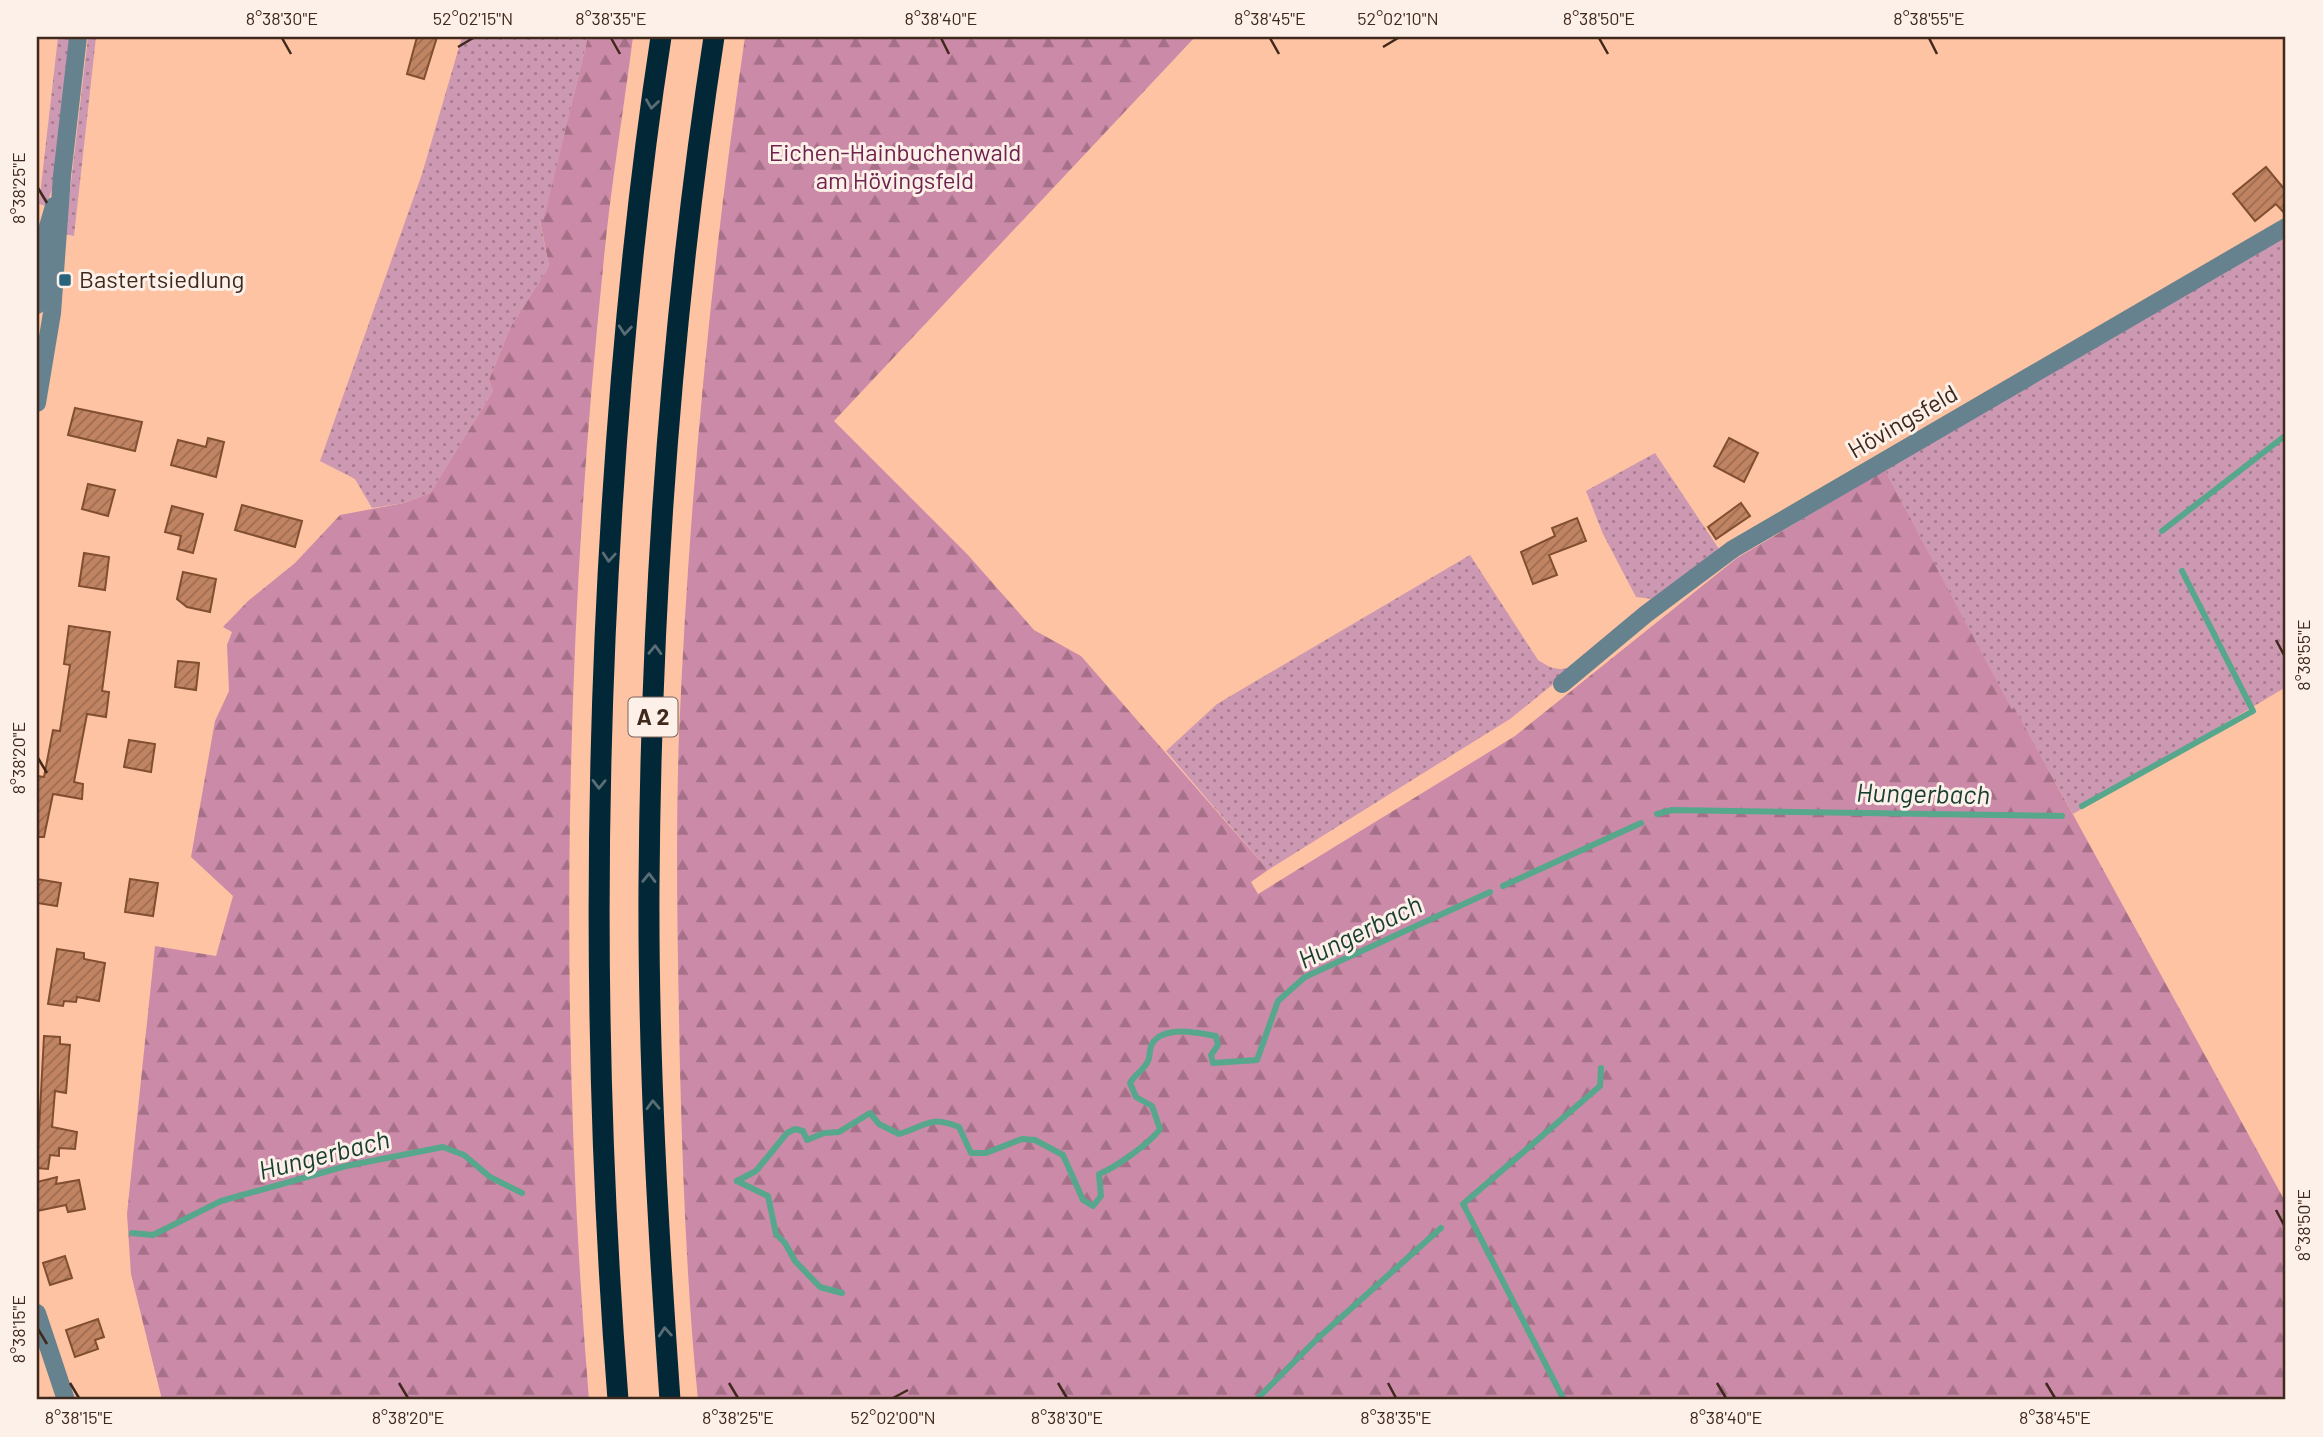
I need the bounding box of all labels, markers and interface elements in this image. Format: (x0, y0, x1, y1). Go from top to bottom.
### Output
text: 8°38'30"E (246, 7, 318, 29)
text: 52°02'15"N (433, 7, 513, 29)
text: 8°38'35"E (575, 7, 647, 29)
text: 8°38'40"E (905, 7, 977, 29)
text: 8°38'45"E (1234, 7, 1306, 29)
text: 52°02'10"N (1357, 7, 1439, 29)
text: 8°38'50"E (1563, 7, 1635, 29)
text: 8°38'55"E (1893, 7, 1965, 29)
one-way arrow (644, 98, 659, 110)
park label: Eichen-Hainbuchenwald am Hövingsfeld (769, 137, 1021, 194)
text: 8°38'25"E (7, 152, 29, 224)
place label: Bastertsiedlung (79, 264, 244, 293)
marker: Bastertsiedlung (57, 272, 73, 288)
one-way arrow (618, 325, 633, 336)
street label: Hövingsfeld (1842, 378, 1962, 464)
one-way arrow (602, 552, 617, 563)
text: 8°38'55"E (2292, 619, 2314, 691)
one-way arrow (647, 644, 662, 655)
road number: A 2 (628, 698, 678, 736)
text: 8°38'20"E (7, 722, 29, 794)
water label: Hungerbach (1856, 776, 1990, 809)
one-way arrow (591, 780, 607, 790)
one-way arrow (641, 872, 657, 882)
water label: Hungerbach (1292, 887, 1426, 974)
one-way arrow (645, 1099, 660, 1110)
water label: Hungerbach (255, 1122, 392, 1185)
text: 8°38'50"E (2292, 1189, 2314, 1261)
text: 8°38'15"E (7, 1295, 29, 1363)
one-way arrow (658, 1326, 673, 1337)
text: 8°38'15"E (45, 1406, 113, 1428)
text: 8°38'20"E (372, 1406, 444, 1428)
text: 8°38'25"E (702, 1406, 774, 1428)
text: 52°02'00"N (850, 1406, 936, 1428)
text: 8°38'30"E (1031, 1406, 1103, 1428)
text: 8°38'35"E (1360, 1406, 1432, 1428)
text: 8°38'40"E (1690, 1406, 1762, 1428)
text: 8°38'45"E (2019, 1406, 2091, 1428)

